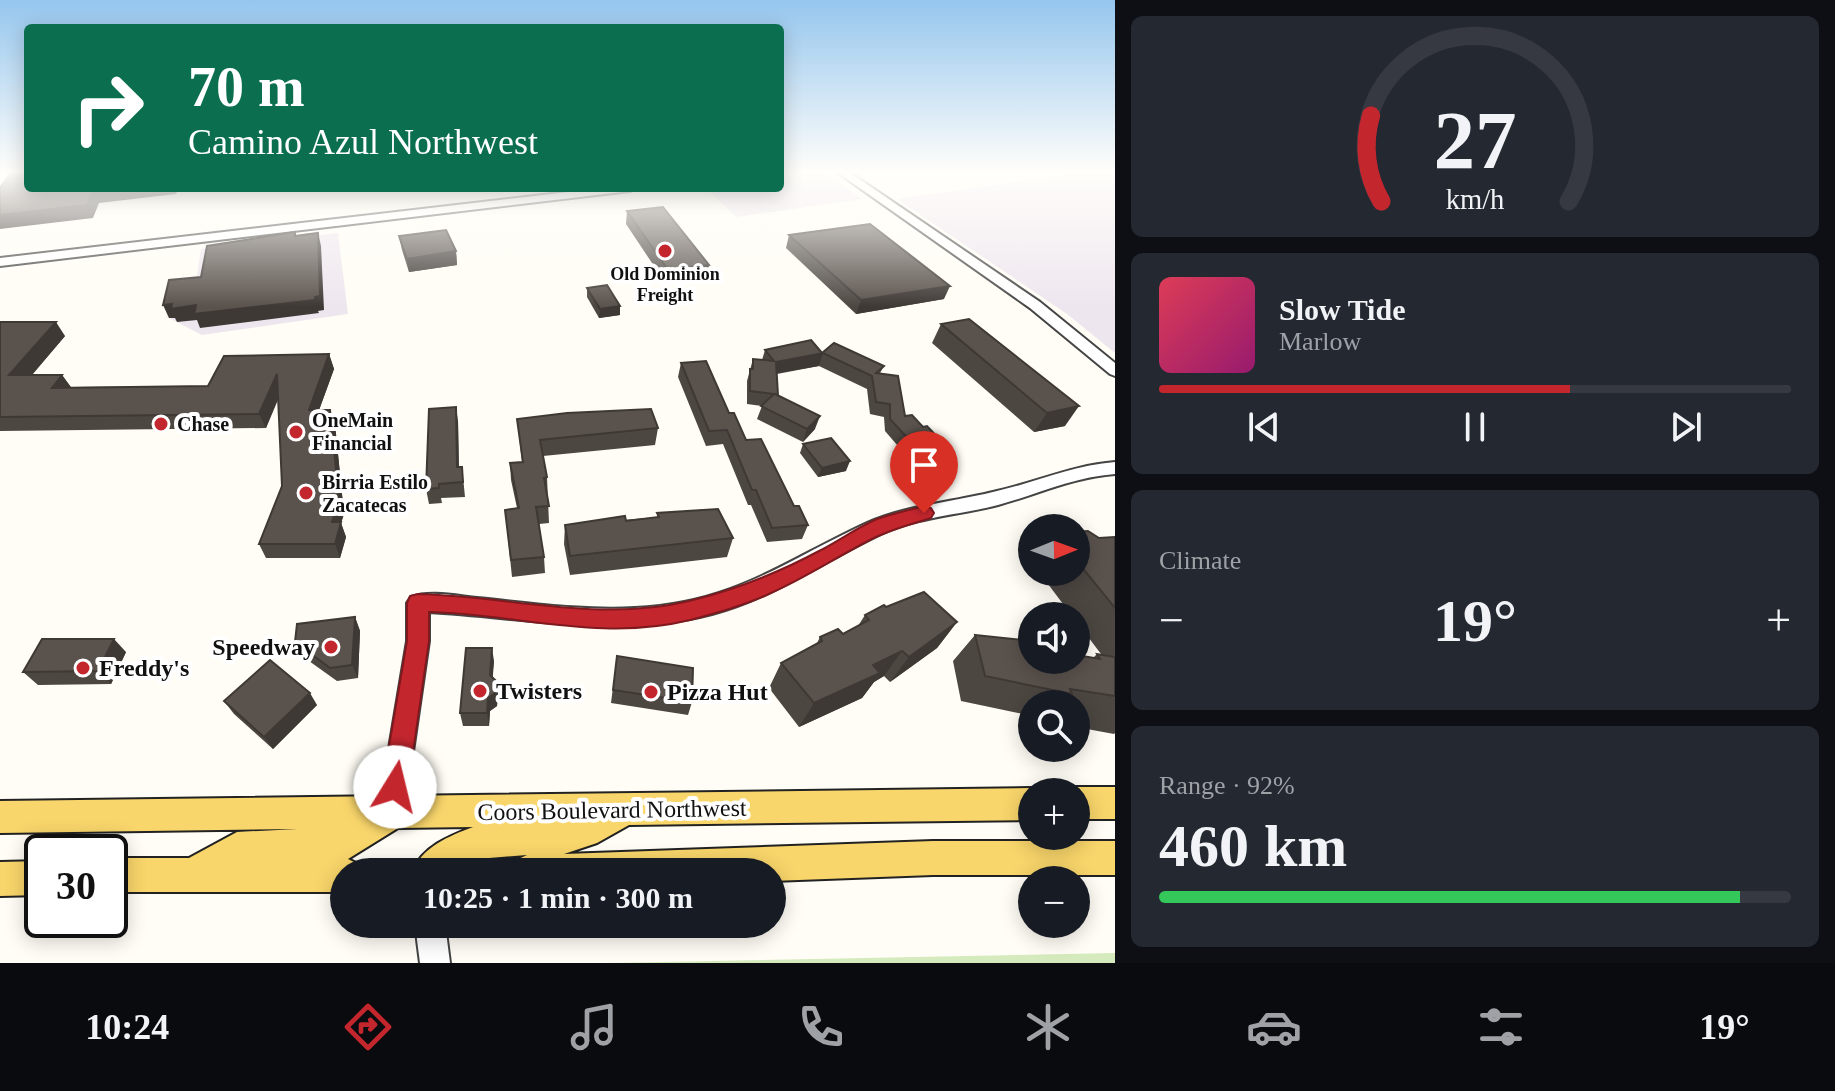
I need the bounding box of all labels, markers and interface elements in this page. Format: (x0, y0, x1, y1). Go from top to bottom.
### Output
icon: right (56, 56, 160, 160)
text: 70 m (188, 56, 305, 118)
text: 27 (1433, 94, 1517, 186)
text: Camino Azul Northwest (188, 122, 538, 162)
text: km/h (1446, 185, 1504, 216)
marker: Old Dominion Freight (656, 242, 674, 260)
place label: Old Dominion Freight (610, 264, 720, 305)
text: Slow Tide (1279, 293, 1405, 326)
text: Marlow (1279, 327, 1361, 356)
icon: previous (1242, 405, 1286, 449)
icon: pause (1453, 405, 1497, 449)
icon: next (1664, 405, 1708, 449)
place label: OneMain Financial (312, 409, 393, 454)
place label: Chase (177, 413, 229, 435)
marker: Chase (152, 415, 170, 433)
marker: OneMain Financial (287, 423, 305, 441)
pin (890, 431, 958, 513)
icon: arrive (902, 443, 946, 487)
place label: Birria Estilo Zacatecas (322, 471, 428, 516)
marker: Birria Estilo Zacatecas (297, 484, 315, 502)
north arrow (1018, 514, 1090, 586)
map controls (1018, 514, 1090, 938)
text: Climate (1159, 546, 1241, 575)
text: 19° (1433, 588, 1517, 654)
text: − (1159, 596, 1184, 645)
text: + (1766, 596, 1791, 645)
button: sound (1018, 602, 1090, 674)
place label: Speedway (212, 634, 315, 660)
marker: Speedway (322, 638, 340, 656)
place label: Freddy's (99, 655, 189, 681)
marker: Freddy's (74, 659, 92, 677)
place label: Twisters (496, 678, 582, 704)
place label: Pizza Hut (667, 679, 768, 705)
marker: Twisters (471, 682, 489, 700)
marker: Pizza Hut (642, 683, 660, 701)
button: search (1018, 690, 1090, 762)
position arrow (353, 745, 437, 829)
text: Range · 92% (1159, 771, 1295, 800)
button: + (1018, 778, 1090, 850)
street label: Coors Boulevard Northwest (477, 795, 747, 825)
text: 460 km (1159, 813, 1347, 879)
speed limit sign: 30 (24, 834, 128, 938)
button: − (1018, 866, 1090, 938)
text: 10:25 · 1 min · 300 m (423, 881, 693, 914)
icon: directions (340, 999, 396, 1055)
icon: music (566, 999, 622, 1055)
icon: phone (793, 999, 849, 1055)
icon: climate (1020, 999, 1076, 1055)
icon: car (1246, 999, 1302, 1055)
icon: filters (1473, 999, 1529, 1055)
text: 10:24 (85, 1007, 169, 1047)
text: 19° (1699, 1007, 1750, 1047)

